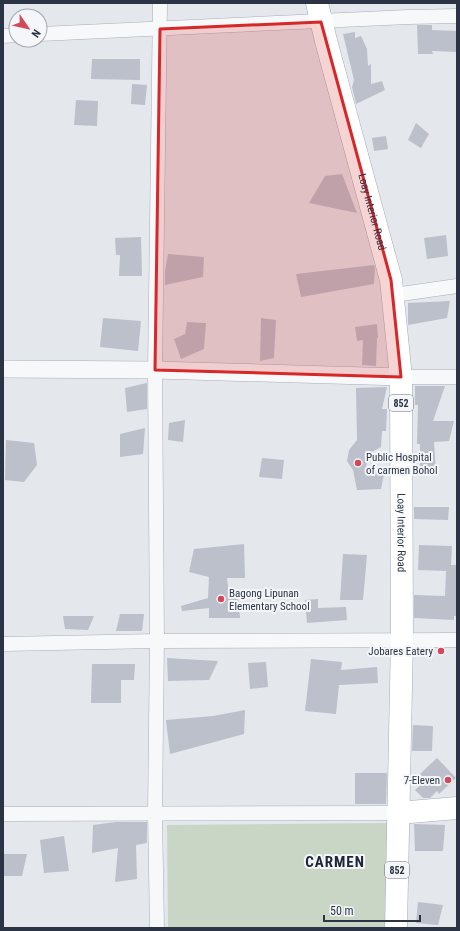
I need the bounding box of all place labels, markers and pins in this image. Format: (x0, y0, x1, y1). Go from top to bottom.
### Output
place label: Public Hospital of carmen Bohol (366, 451, 437, 477)
marker: Public Hospital of carmen Bohol (353, 458, 363, 468)
place label: Bagong Lipunan Elementary School (229, 587, 310, 613)
marker: Bagong Lipunan Elementary School (216, 594, 226, 604)
place label: Jobares Eatery (368, 645, 433, 658)
marker: Jobares Eatery (436, 646, 446, 656)
place label: 7-Eleven (404, 774, 440, 787)
marker: 7-Eleven (443, 775, 453, 785)

